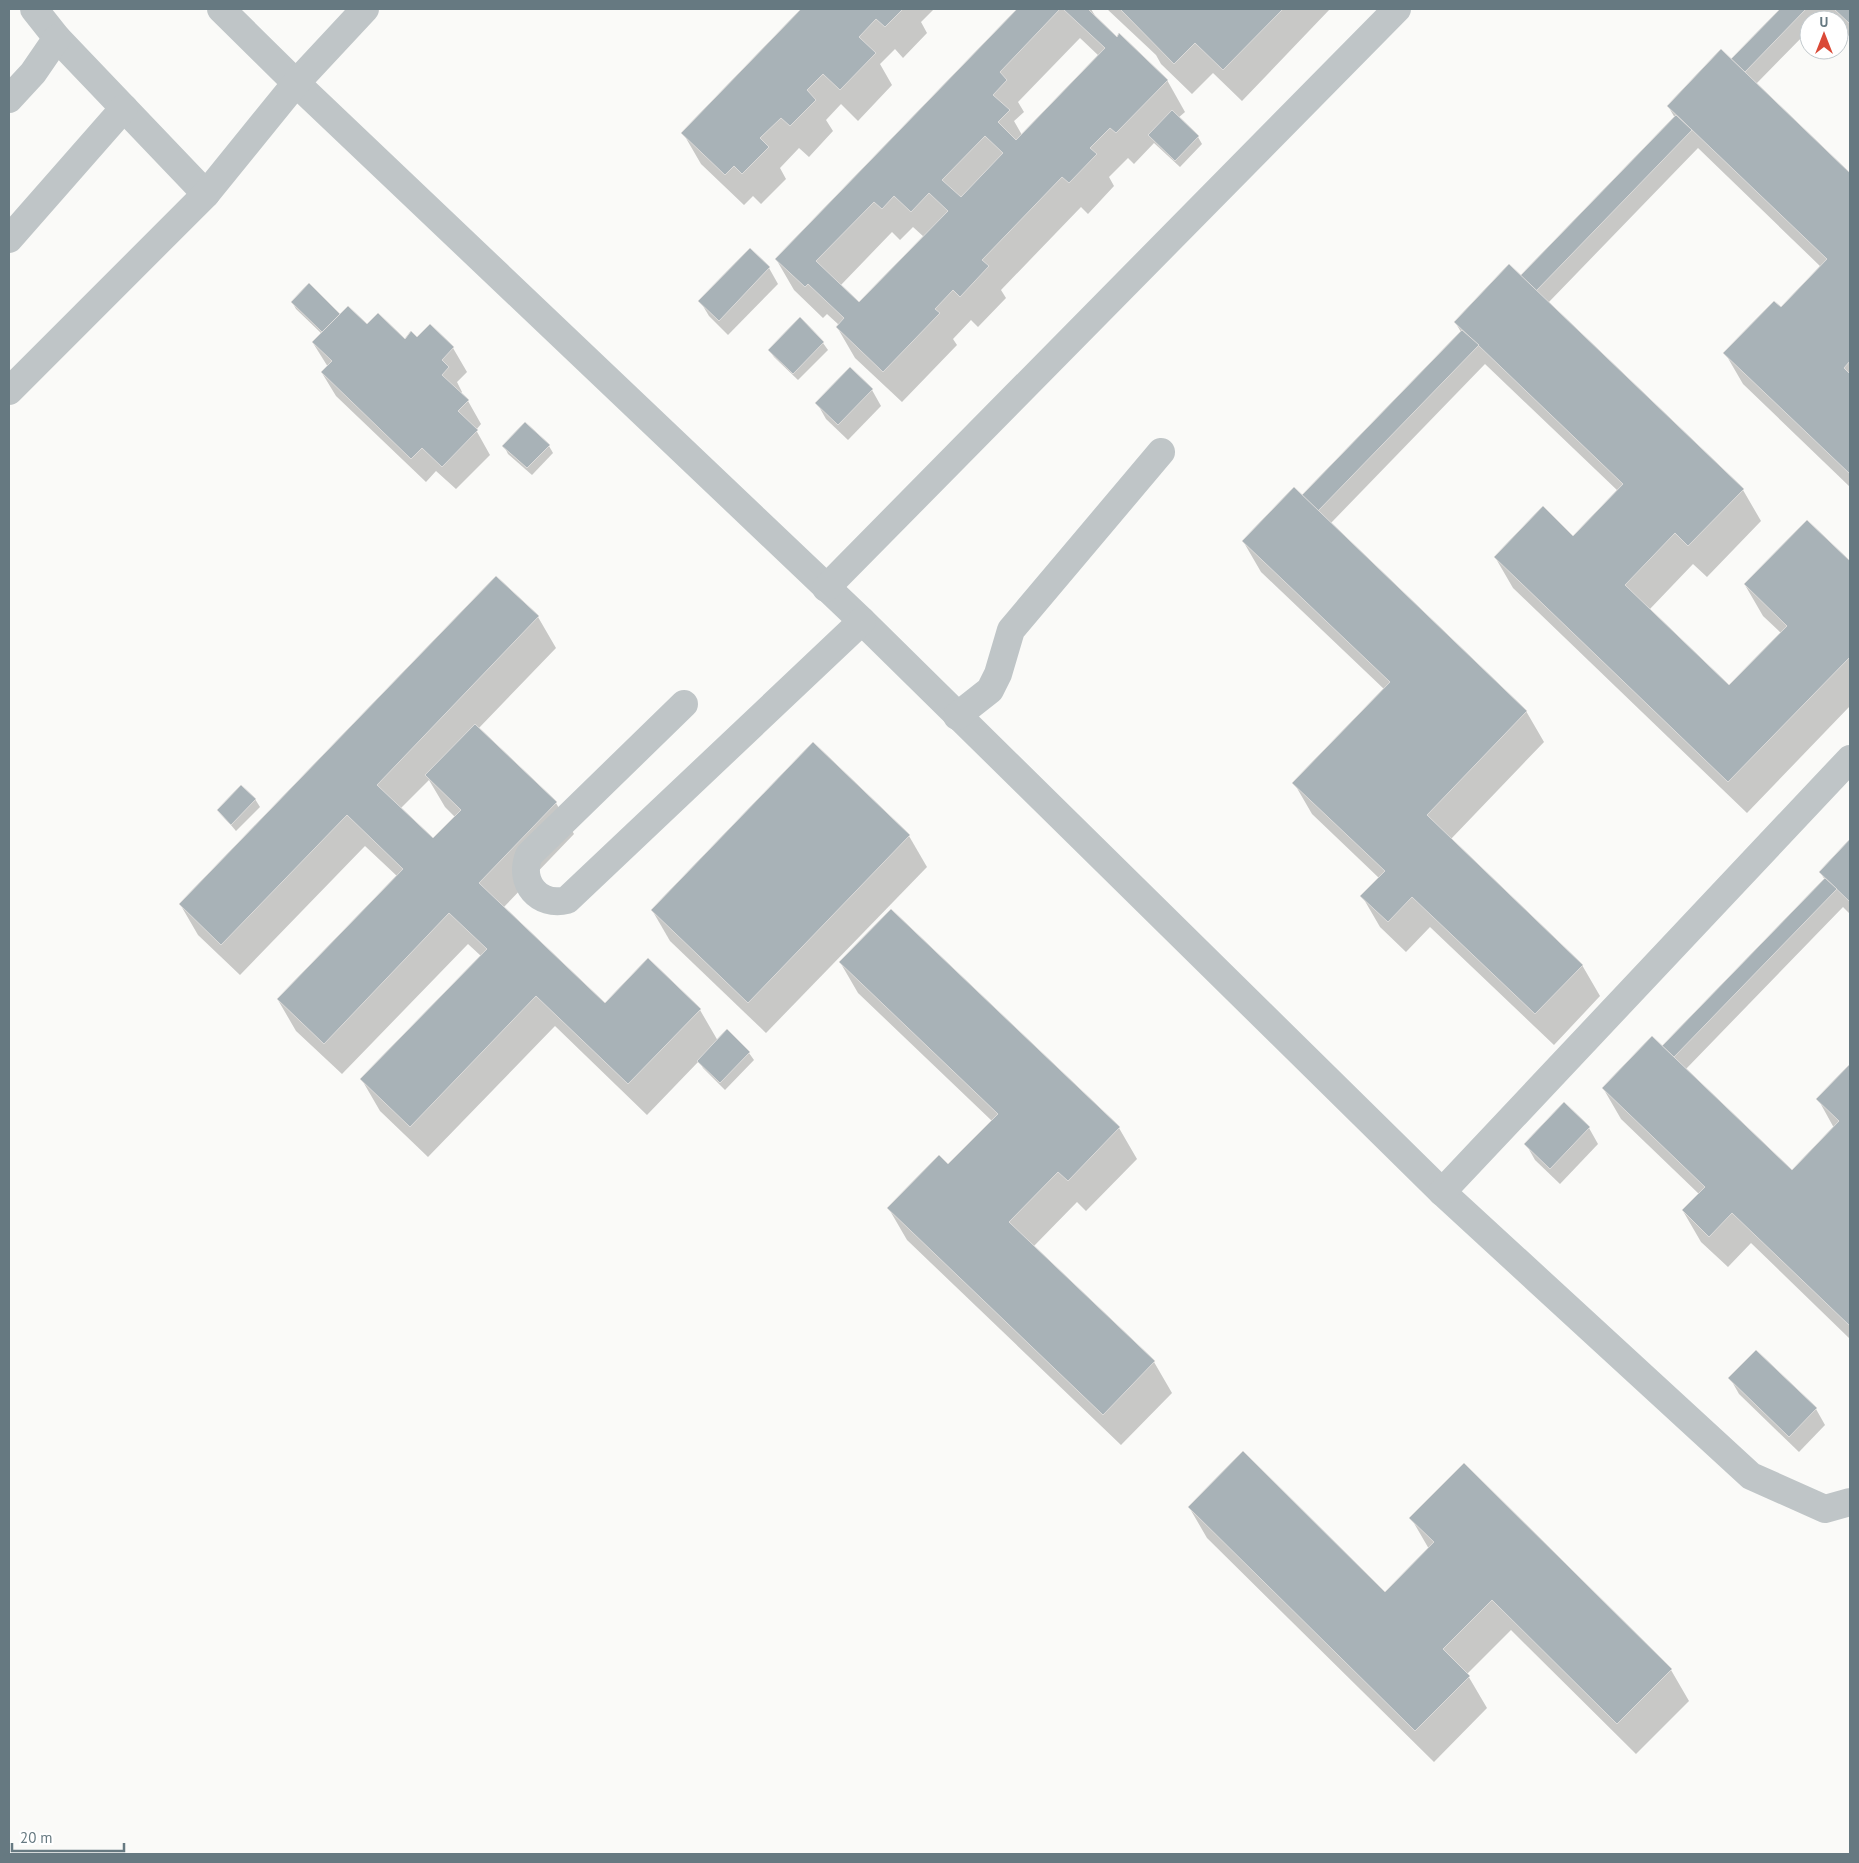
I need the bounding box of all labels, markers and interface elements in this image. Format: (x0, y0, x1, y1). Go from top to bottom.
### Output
north arrow (1799, 10, 1849, 60)
text: U (1820, 13, 1828, 31)
scale bar (12, 1820, 125, 1852)
text: 20 m (20, 1828, 53, 1847)

